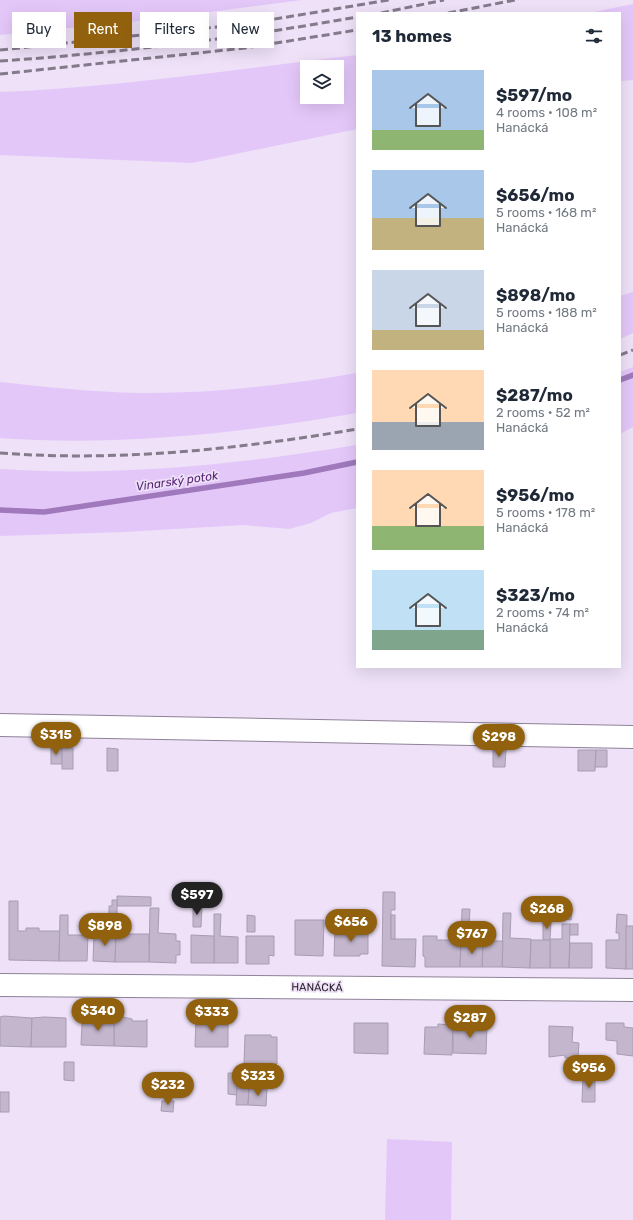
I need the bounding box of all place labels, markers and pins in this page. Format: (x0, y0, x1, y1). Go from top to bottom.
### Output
pin: $315 (32, 722, 80, 756)
pin: $298 (475, 724, 523, 758)
pin: $597 (173, 882, 221, 916)
pin: $268 (523, 896, 571, 930)
pin: $656 (327, 909, 375, 943)
pin: $898 (81, 913, 129, 947)
pin: $767 (448, 921, 496, 955)
pin: $340 (74, 998, 122, 1032)
pin: $333 (188, 999, 236, 1033)
pin: $287 (446, 1005, 494, 1039)
pin: $956 (565, 1055, 613, 1089)
pin: $323 (234, 1063, 282, 1097)
pin: $232 (144, 1072, 192, 1106)

